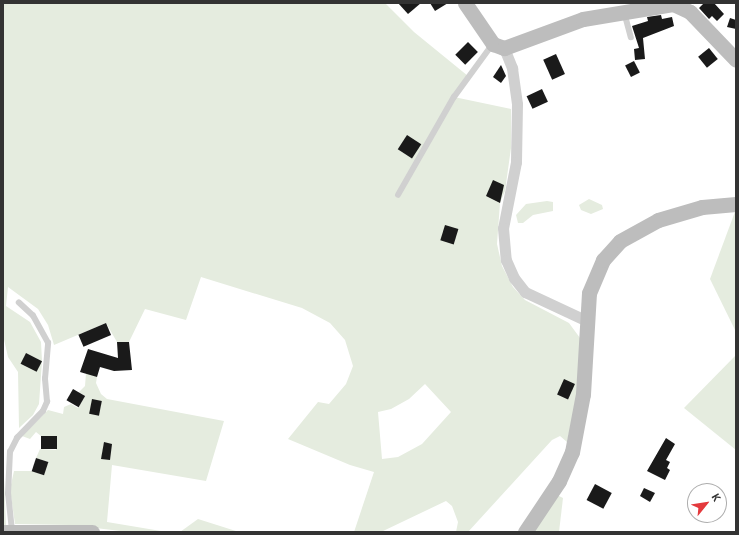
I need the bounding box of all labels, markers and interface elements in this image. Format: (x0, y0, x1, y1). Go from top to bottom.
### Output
north arrow (687, 483, 727, 523)
text: K (709, 491, 724, 504)

